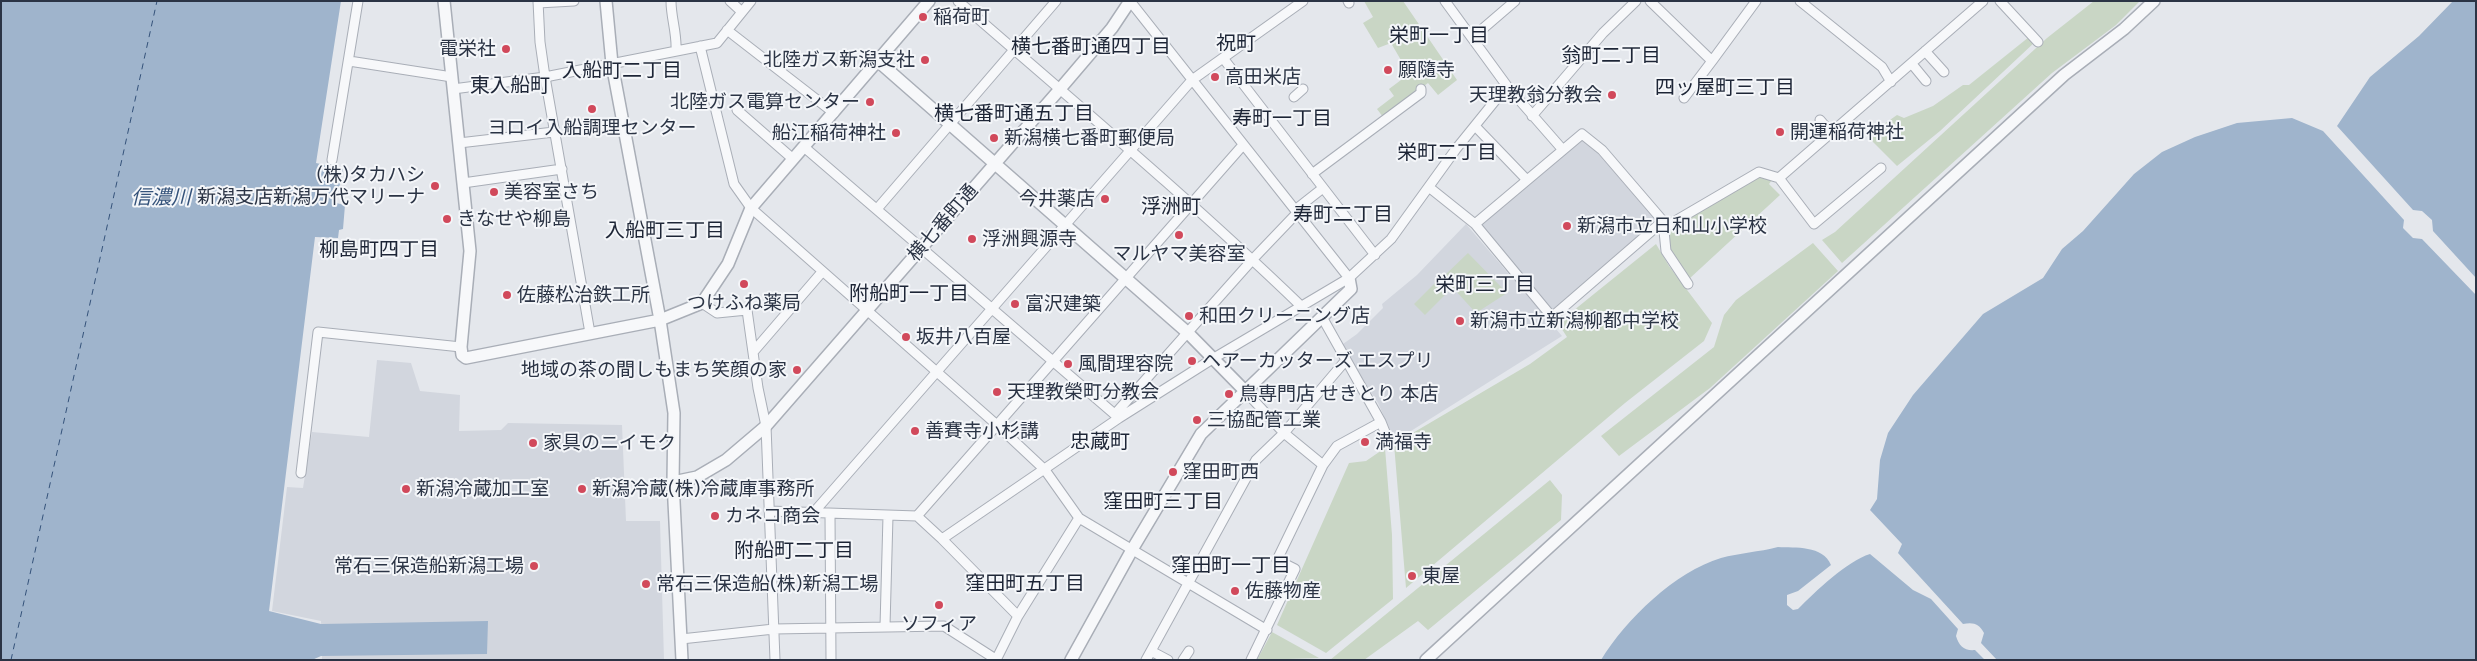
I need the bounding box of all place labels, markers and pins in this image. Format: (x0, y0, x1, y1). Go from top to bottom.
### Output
place label: 稲荷町 (933, 6, 990, 28)
marker: 稲荷町 (917, 11, 929, 23)
place label: 電栄社 (439, 38, 496, 60)
marker: 電栄社 (500, 43, 512, 55)
place label: 北陸ガス新潟支社 (763, 49, 915, 71)
marker: 北陸ガス新潟支社 (919, 54, 931, 66)
place label: 願隨寺 (1398, 59, 1455, 81)
marker: 願隨寺 (1382, 64, 1394, 76)
place label: 高田米店 (1225, 66, 1301, 88)
marker: 高田米店 (1209, 71, 1221, 83)
place label: 天理教翁分教会 (1469, 84, 1602, 106)
marker: 天理教翁分教会 (1606, 89, 1618, 101)
place label: 北陸ガス電算センター (670, 91, 860, 113)
marker: 北陸ガス電算センター (864, 96, 876, 108)
marker: ヨロイ入船調理センター (586, 103, 598, 115)
place label: ヨロイ入船調理センター (488, 117, 696, 139)
place label: 開運稲荷神社 (1790, 121, 1904, 143)
place label: 船江稲荷神社 (772, 122, 886, 144)
marker: 開運稲荷神社 (1774, 126, 1786, 138)
marker: 船江稲荷神社 (890, 127, 902, 139)
place label: 新潟横七番町郵便局 (1004, 127, 1175, 149)
marker: 新潟横七番町郵便局 (988, 132, 1000, 144)
place label: (株)タカハシ 新潟支店新潟万代マリーナ (197, 164, 425, 208)
marker: (株)タカハシ 新潟支店新潟万代マリーナ (429, 180, 441, 192)
place label: 美容室さち (504, 181, 599, 203)
marker: 美容室さち (488, 186, 500, 198)
place label: 今井薬店 (1019, 188, 1095, 210)
marker: 今井薬店 (1099, 193, 1111, 205)
place label: きなせや柳島 (457, 208, 571, 230)
marker: きなせや柳島 (441, 213, 453, 225)
place label: 新潟市立日和山小学校 (1577, 215, 1767, 237)
marker: 新潟市立日和山小学校 (1561, 220, 1573, 232)
place label: 浮洲興源寺 (982, 228, 1077, 250)
marker: マルヤマ美容室 (1173, 229, 1185, 241)
marker: 浮洲興源寺 (966, 233, 978, 245)
place label: マルヤマ美容室 (1113, 243, 1245, 265)
marker: つけふね薬局 (738, 278, 750, 290)
place label: 佐藤松治鉄工所 (517, 284, 650, 306)
marker: 佐藤松治鉄工所 (501, 289, 513, 301)
place label: つけふね薬局 (687, 292, 801, 314)
place label: 富沢建築 (1025, 293, 1101, 315)
marker: 富沢建築 (1009, 298, 1021, 310)
place label: 和田クリーニング店 (1199, 305, 1370, 327)
marker: 和田クリーニング店 (1183, 310, 1195, 322)
place label: 新潟市立新潟柳都中学校 (1470, 310, 1679, 332)
marker: 新潟市立新潟柳都中学校 (1454, 315, 1466, 327)
place label: 坂井八百屋 (916, 326, 1011, 348)
marker: 坂井八百屋 (900, 331, 912, 343)
place label: ヘアーカッターズ エスプリ (1202, 350, 1434, 372)
place label: 風間理容院 (1078, 353, 1173, 375)
marker: ヘアーカッターズ エスプリ (1186, 355, 1198, 367)
marker: 風間理容院 (1062, 358, 1074, 370)
place label: 地域の茶の間しもまち笑顔の家 (521, 359, 787, 381)
marker: 地域の茶の間しもまち笑顔の家 (791, 364, 803, 376)
place label: 天理教榮町分教会 (1007, 381, 1159, 403)
place label: 鳥専門店 せきとり 本店 (1239, 383, 1438, 405)
marker: 天理教榮町分教会 (991, 386, 1003, 398)
marker: 鳥専門店 せきとり 本店 (1223, 388, 1235, 400)
place label: 三協配管工業 (1207, 409, 1321, 431)
marker: 三協配管工業 (1191, 414, 1203, 426)
place label: 善賽寺小杉講 (925, 420, 1039, 442)
marker: 善賽寺小杉講 (909, 425, 921, 437)
place label: 満福寺 (1375, 431, 1432, 453)
place label: 家具のニイモク (543, 432, 676, 454)
marker: 満福寺 (1359, 436, 1371, 448)
marker: 家具のニイモク (527, 437, 539, 449)
place label: 窪田町西 (1183, 461, 1259, 483)
marker: 窪田町西 (1167, 466, 1179, 478)
place label: 新潟冷蔵加工室 (416, 478, 549, 500)
place label: 新潟冷蔵(株)冷蔵庫事務所 (592, 478, 814, 500)
marker: 新潟冷蔵加工室 (400, 483, 412, 495)
marker: 新潟冷蔵(株)冷蔵庫事務所 (576, 483, 588, 495)
place label: カネコ商会 (725, 505, 820, 527)
marker: カネコ商会 (709, 510, 721, 522)
place label: 常石三保造船新潟工場 (334, 555, 524, 577)
marker: 常石三保造船新潟工場 (528, 560, 540, 572)
place label: 東屋 (1422, 565, 1460, 587)
marker: 東屋 (1406, 570, 1418, 582)
place label: 常石三保造船(株)新潟工場 (656, 573, 878, 595)
marker: 常石三保造船(株)新潟工場 (640, 578, 652, 590)
place label: 佐藤物産 (1245, 580, 1321, 602)
marker: 佐藤物産 (1229, 585, 1241, 597)
marker: ソフィア (933, 599, 945, 611)
place label: ソフィア (901, 613, 977, 635)

